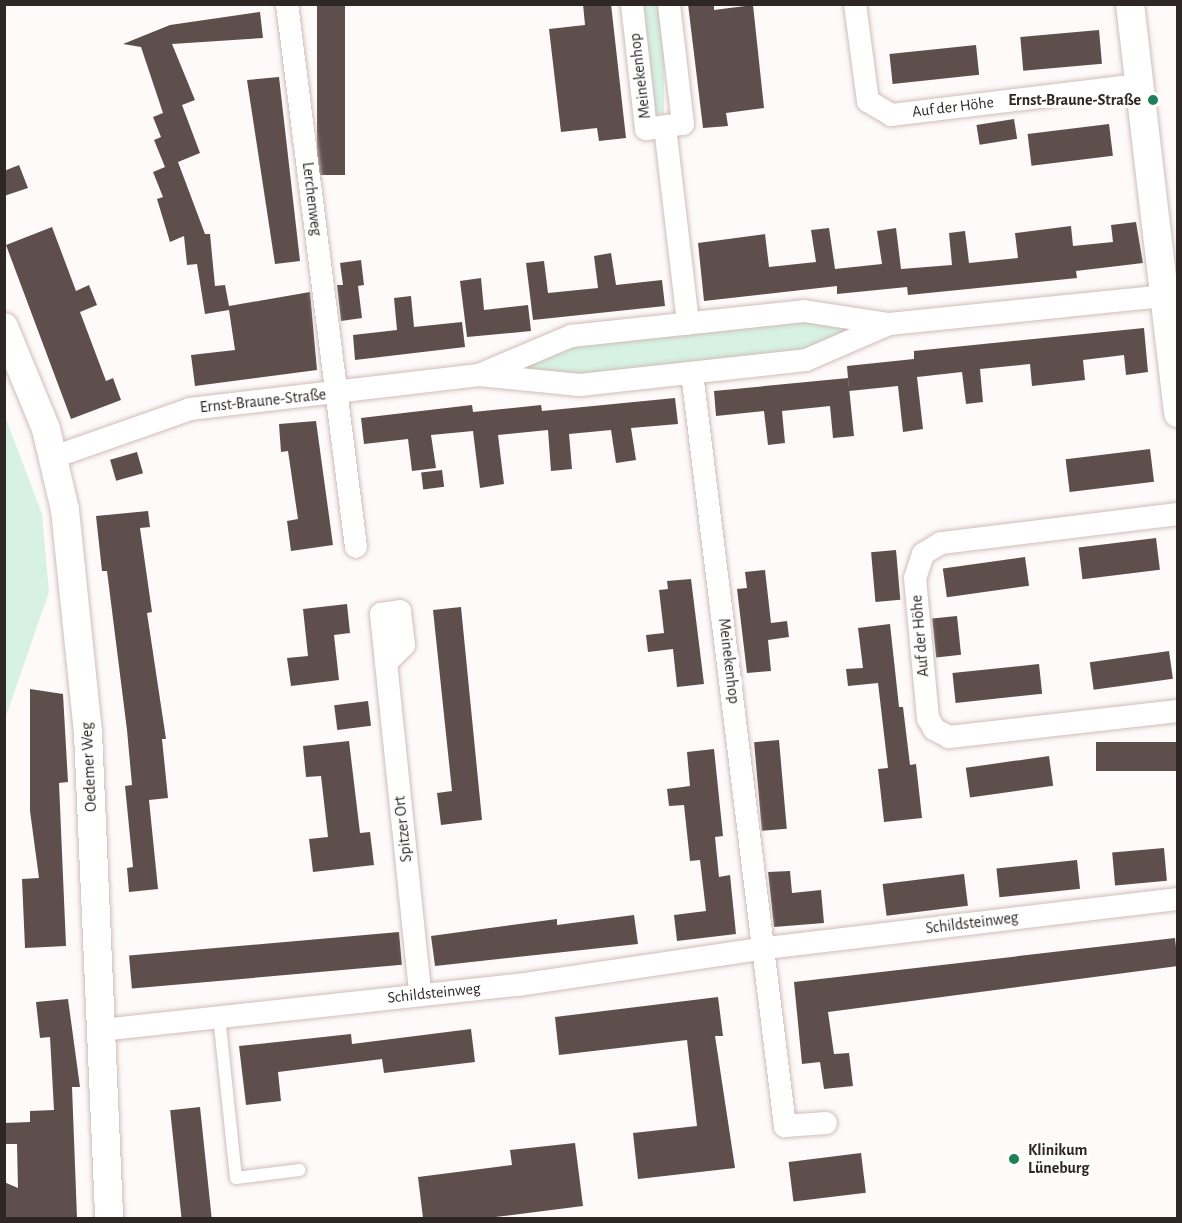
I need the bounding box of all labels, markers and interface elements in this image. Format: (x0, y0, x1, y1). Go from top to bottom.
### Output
street label: Meinekenhop (625, 32, 655, 120)
place label: Ernst-Braune-Straße (1008, 90, 1141, 110)
street label: Auf der Höhe (911, 92, 995, 122)
marker: Ernst-Braune-Straße (1146, 93, 1160, 107)
street label: Lerchenweg (298, 161, 326, 237)
street label: Ernst-Braune-Straße (199, 385, 327, 417)
street label: Auf der Höhe (907, 594, 933, 678)
street label: Meinekenhop (714, 617, 744, 705)
street label: Oedemer Weg (77, 722, 101, 812)
street label: Spitzer Ort (390, 795, 416, 863)
street label: Schildsteinweg (924, 908, 1020, 938)
street label: Schildsteinweg (387, 979, 481, 1007)
place label: Klinikum Lüneburg (1028, 1140, 1089, 1178)
marker: Klinikum Lüneburg (1005, 1150, 1023, 1168)

